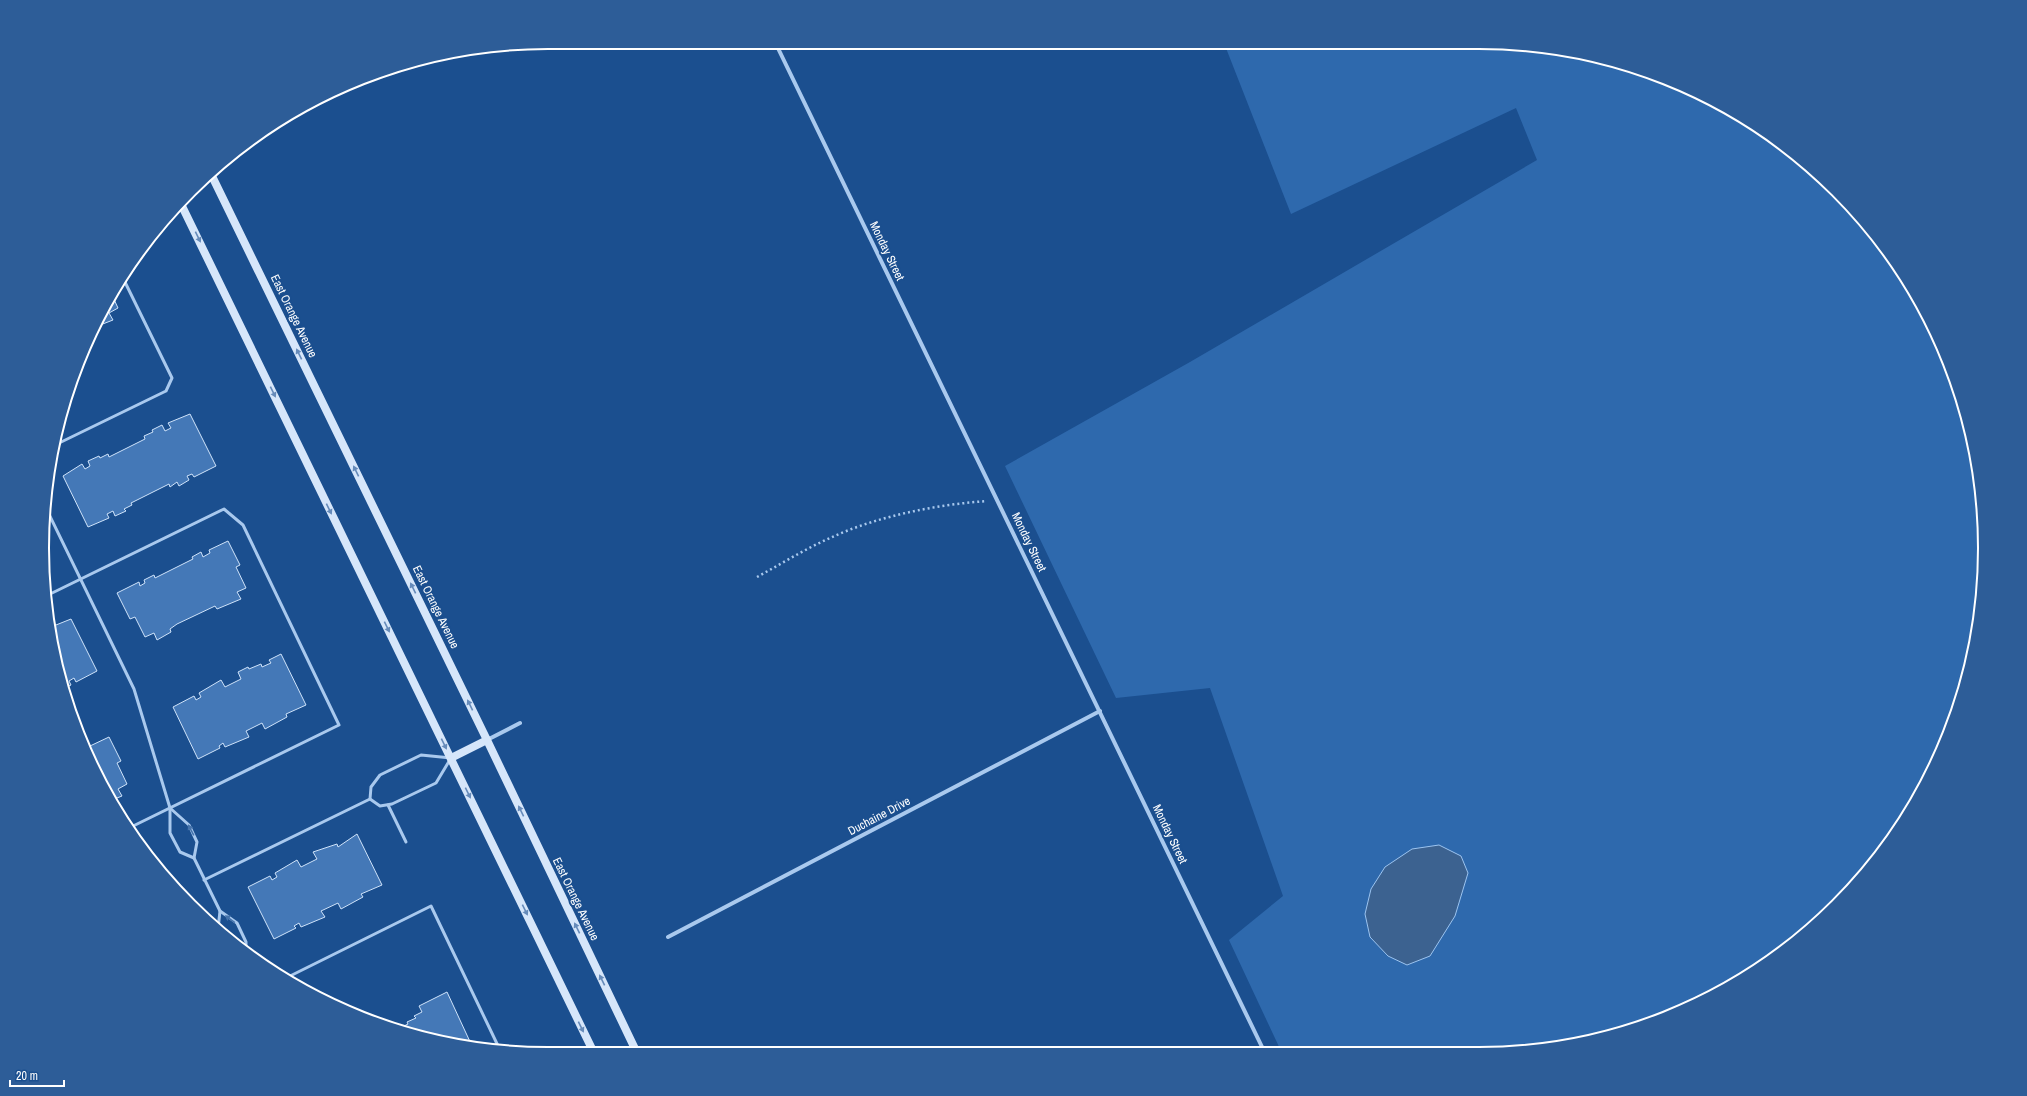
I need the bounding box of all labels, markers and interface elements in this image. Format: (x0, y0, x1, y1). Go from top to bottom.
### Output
street label: Monday Street (866, 219, 908, 284)
one-way arrow (194, 232, 201, 243)
street label: East Orange Avenue (267, 272, 321, 360)
one-way arrow (296, 349, 302, 360)
one-way arrow (270, 386, 276, 398)
one-way arrow (353, 465, 359, 477)
one-way arrow (326, 503, 333, 515)
street label: Monday Street (1008, 510, 1050, 575)
street label: East Orange Avenue (409, 563, 463, 651)
one-way arrow (410, 582, 416, 594)
one-way arrow (384, 621, 390, 633)
one-way arrow (467, 699, 473, 710)
one-way arrow (441, 738, 447, 750)
one-way arrow (465, 787, 471, 799)
street label: Duchaine Drive (845, 793, 913, 839)
street label: Monday Street (1149, 802, 1191, 867)
one-way arrow (518, 805, 524, 816)
one-way arrow (187, 824, 194, 836)
street label: East Orange Avenue (549, 855, 603, 943)
one-way arrow (521, 904, 528, 916)
one-way arrow (224, 914, 235, 923)
one-way arrow (574, 922, 580, 934)
one-way arrow (599, 974, 605, 985)
one-way arrow (578, 1021, 584, 1032)
scale bar (10, 1062, 64, 1088)
text: 20 m (16, 1068, 38, 1084)

